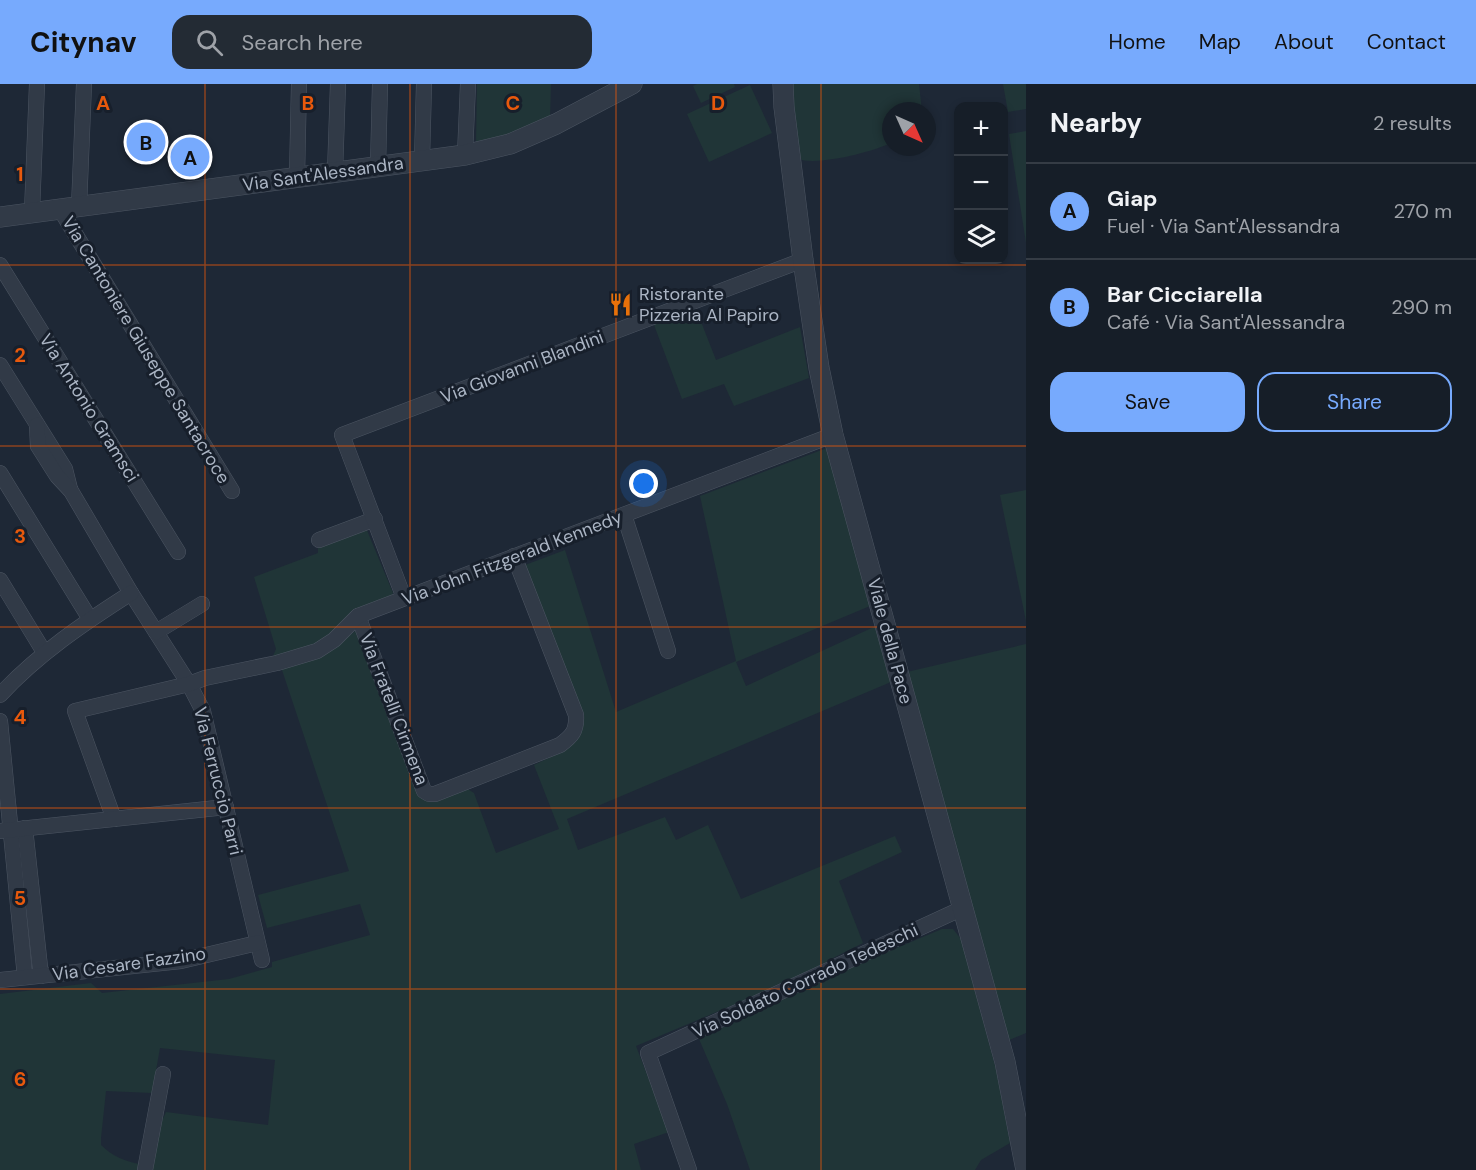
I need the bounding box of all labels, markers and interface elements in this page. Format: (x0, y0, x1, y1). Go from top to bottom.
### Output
search box (172, 15, 592, 69)
text: Citynav (30, 24, 136, 61)
icon: search (193, 26, 226, 59)
text: Search here (241, 28, 363, 57)
text: Home (1108, 28, 1166, 56)
text: Map (1199, 28, 1241, 56)
text: About (1274, 28, 1334, 56)
text: Contact (1367, 28, 1446, 56)
text: A (96, 90, 110, 116)
text: B (302, 90, 314, 116)
text: C (506, 90, 520, 116)
text: D (711, 90, 725, 116)
north arrow (882, 102, 936, 156)
map controls (954, 102, 1008, 264)
button: + (954, 102, 1008, 156)
text: Nearby (1050, 106, 1142, 140)
text: 2 results (1373, 110, 1452, 136)
pin: B (126, 120, 166, 164)
pin: A (170, 134, 210, 180)
street label: Via Sant'Alessandra (241, 151, 405, 197)
button: − (954, 156, 1008, 210)
text: 1 (16, 161, 24, 187)
text: Giap (1107, 184, 1157, 213)
text: A (1062, 198, 1077, 224)
text: 270 m (1394, 198, 1452, 224)
button: layers (954, 210, 1008, 264)
street label: Via Cantoniere Giuseppe Santacroce (56, 212, 236, 488)
text: Fuel · Via Sant'Alessandra (1107, 213, 1340, 239)
text: Bar Cicciarella (1107, 280, 1263, 309)
place label: Ristorante Pizzeria Al Papiro (639, 282, 779, 327)
restaurant icon: Ristorante Pizzeria Al Papiro (608, 291, 634, 317)
text: B (1063, 294, 1076, 320)
text: 290 m (1391, 294, 1452, 320)
text: Café · Via Sant'Alessandra (1107, 309, 1345, 335)
street label: Via Giovanni Blandini (437, 325, 607, 409)
street label: Via Antonio Gramsci (34, 329, 144, 487)
text: 2 (14, 342, 26, 368)
button: Save (1050, 372, 1245, 432)
button: Share (1257, 372, 1452, 432)
your location (629, 469, 658, 498)
street label: Via John Fitzgerald Kennedy (398, 505, 626, 611)
text: 3 (14, 523, 26, 549)
street label: Viale della Pace (862, 575, 918, 707)
street label: Via Fratelli Cirmena (354, 629, 434, 789)
text: 4 (14, 704, 27, 730)
street label: Via Ferruccio Parri (188, 704, 248, 858)
text: 5 (14, 885, 26, 911)
street label: Via Soldato Corrado Tedeschi (688, 918, 922, 1044)
street label: Via Cesare Fazzino (51, 941, 207, 987)
text: 6 (14, 1066, 26, 1092)

